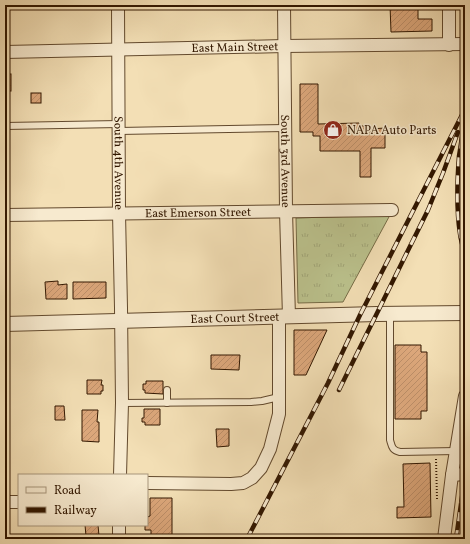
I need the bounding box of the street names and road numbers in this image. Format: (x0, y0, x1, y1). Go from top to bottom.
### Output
street label: East Main Street (191, 39, 279, 57)
street label: South 3rd Avenue (276, 114, 293, 208)
street label: South 4th Avenue (110, 116, 126, 210)
street label: East Emerson Street (145, 205, 251, 222)
street label: East Court Street (190, 310, 280, 328)

